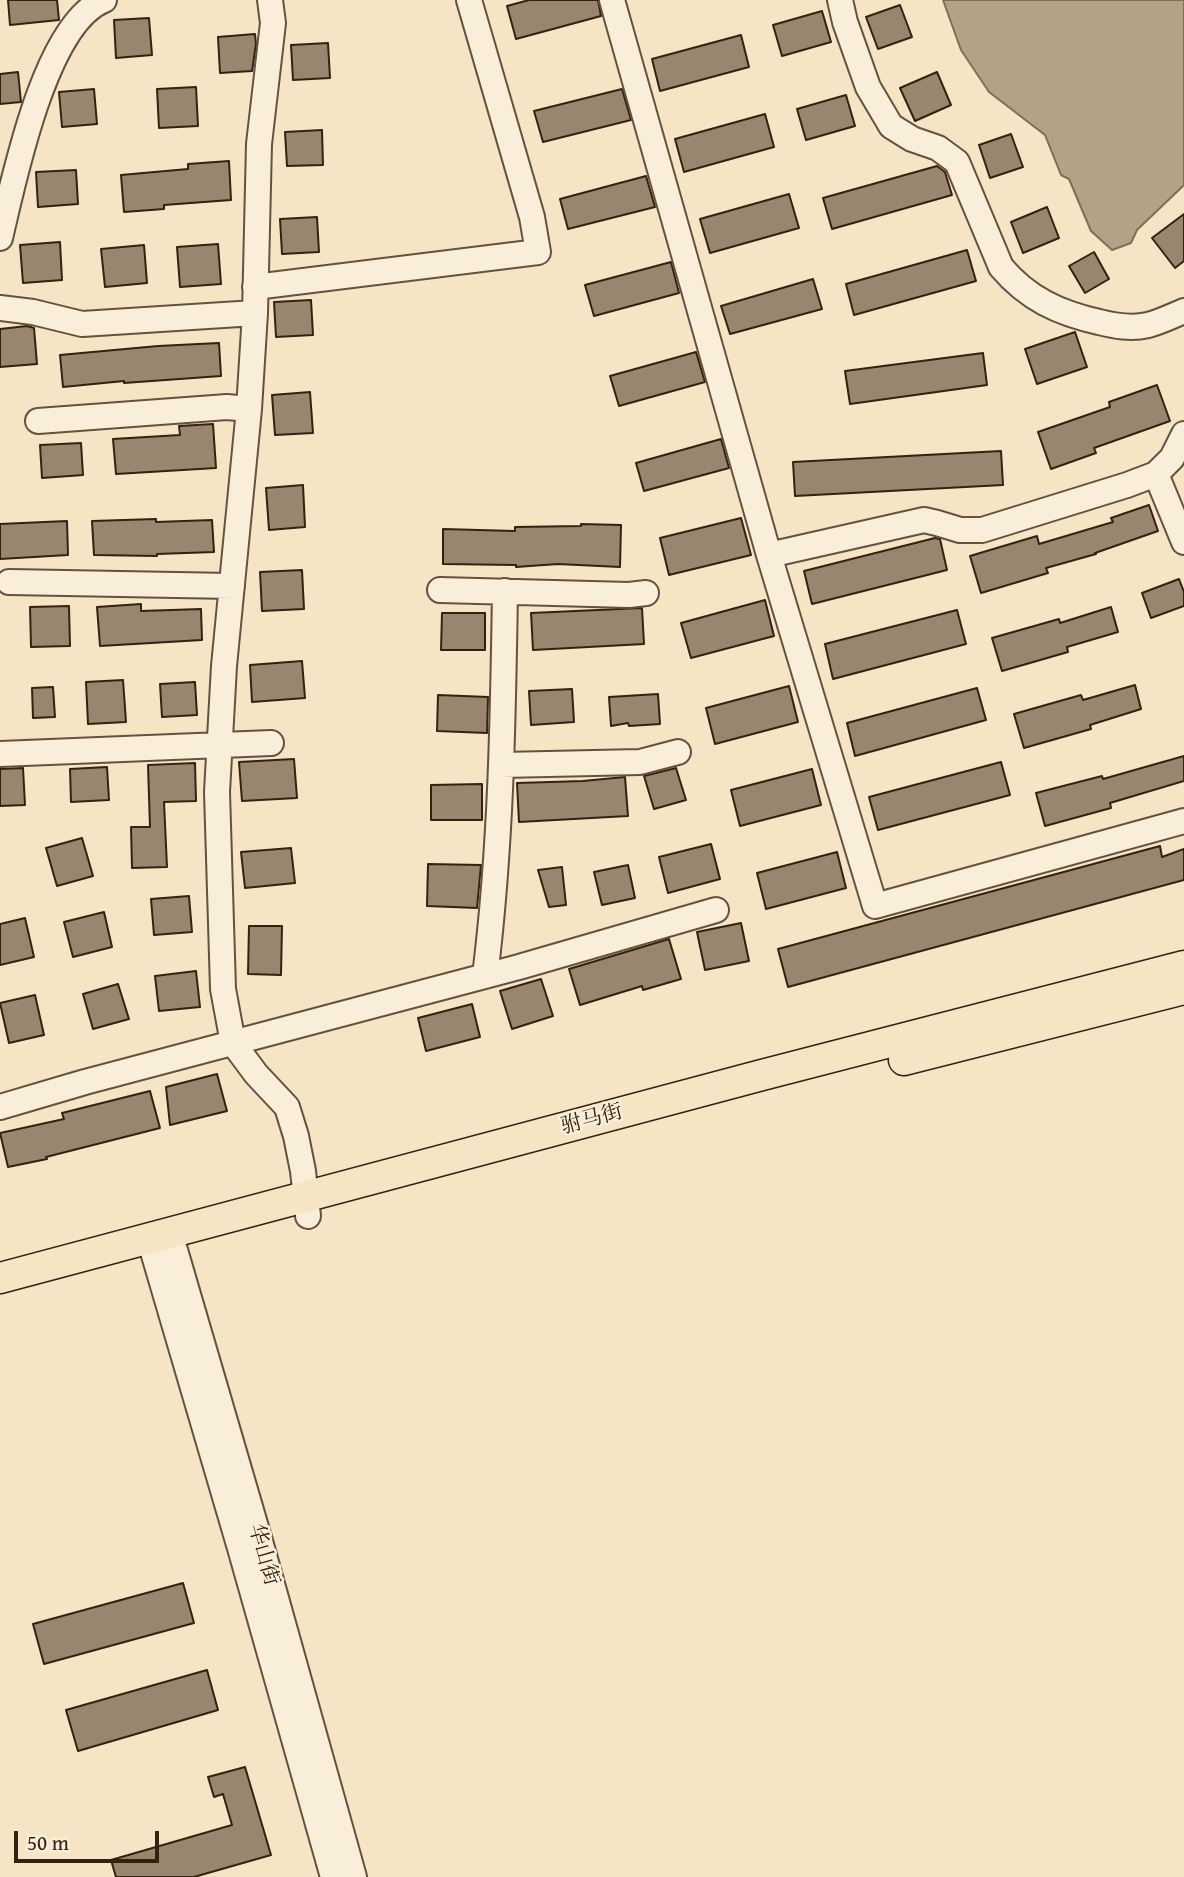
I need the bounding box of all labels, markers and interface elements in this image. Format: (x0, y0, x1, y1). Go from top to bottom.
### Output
street label: 驸马街 (558, 1100, 626, 1140)
street label: 华山街 (242, 1521, 284, 1589)
scale bar (18, 1818, 163, 1862)
text: 50 m (27, 1827, 69, 1858)

